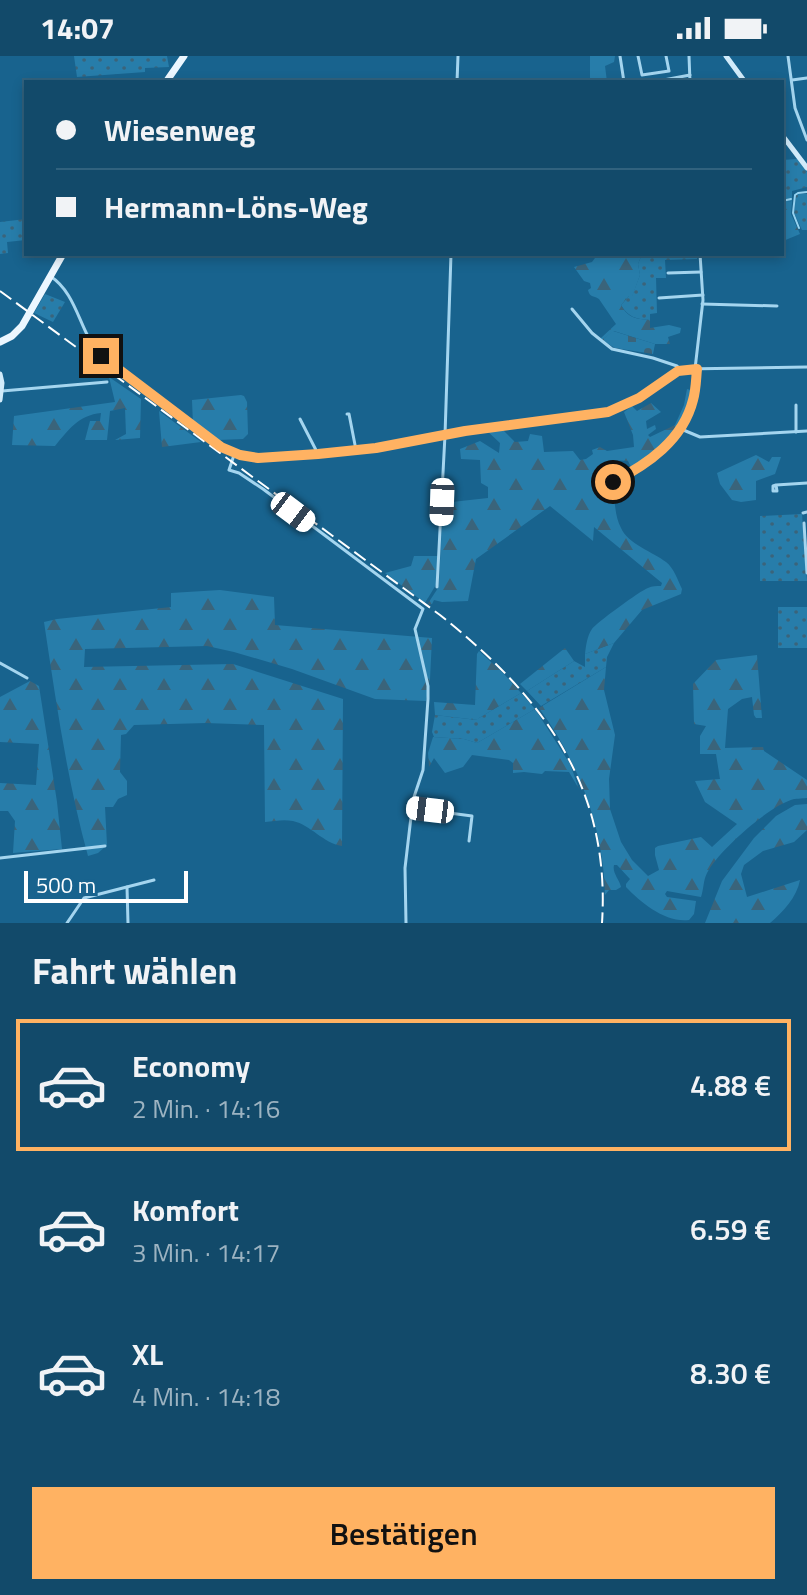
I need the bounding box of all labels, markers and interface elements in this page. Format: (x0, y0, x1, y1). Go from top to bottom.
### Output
text: 14:07 (40, 5, 115, 51)
text: Wiesenweg (104, 107, 255, 153)
text: Hermann-Löns-Weg (104, 184, 368, 230)
route end (83, 338, 119, 374)
route start (595, 464, 631, 500)
car (429, 478, 455, 526)
car (267, 488, 319, 536)
car (405, 795, 455, 825)
scale bar (24, 867, 188, 903)
text: 500 m (36, 868, 96, 902)
text: Fahrt wählen (32, 943, 237, 998)
text: Economy (132, 1043, 250, 1089)
icon: car (36, 1049, 108, 1121)
text: 4.88 € (690, 1062, 771, 1108)
text: 2 Min. · 14:16 (132, 1089, 280, 1128)
text: Komfort (132, 1187, 239, 1233)
icon: car (36, 1193, 108, 1265)
text: 6.59 € (690, 1206, 771, 1252)
text: 3 Min. · 14:17 (132, 1233, 280, 1272)
text: XL (132, 1331, 163, 1377)
icon: car (36, 1337, 108, 1409)
text: 8.30 € (690, 1350, 771, 1396)
text: 4 Min. · 14:18 (132, 1377, 280, 1416)
button: Bestätigen (32, 1487, 775, 1579)

